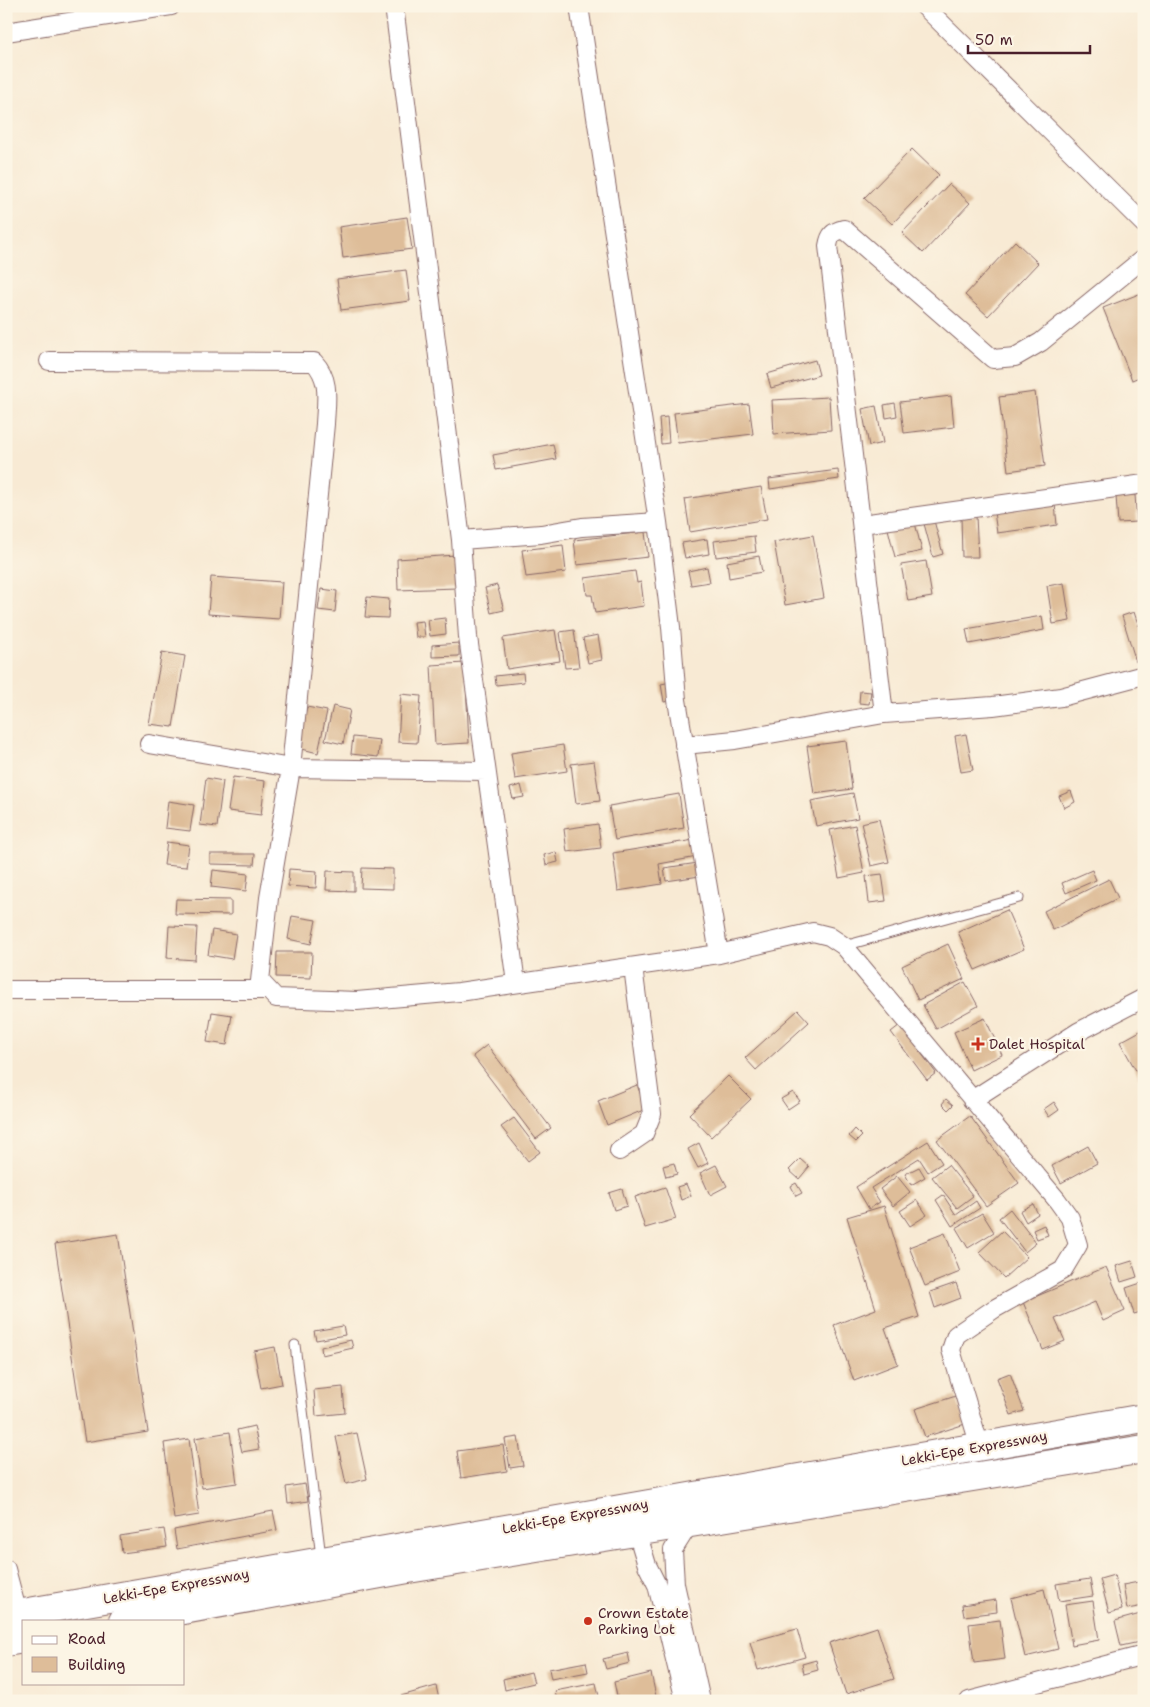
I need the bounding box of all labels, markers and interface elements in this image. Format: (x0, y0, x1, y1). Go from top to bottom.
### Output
scale bar (968, 22, 1090, 54)
text: 50 m (975, 30, 1013, 50)
place label: Dalet Hospital (989, 1035, 1086, 1053)
marker: Dalet Hospital (971, 1037, 985, 1051)
street label: Lekki-Epe Expressway (899, 1426, 1049, 1470)
street label: Lekki-Epe Expressway (500, 1494, 650, 1538)
street label: Lekki-Epe Expressway (101, 1564, 251, 1608)
place label: Crown Estate Parking Lot (598, 1604, 689, 1638)
marker: Crown Estate Parking Lot (582, 1615, 594, 1627)
legend (22, 1620, 185, 1684)
text: Road (68, 1629, 106, 1649)
text: Building (68, 1655, 125, 1675)

